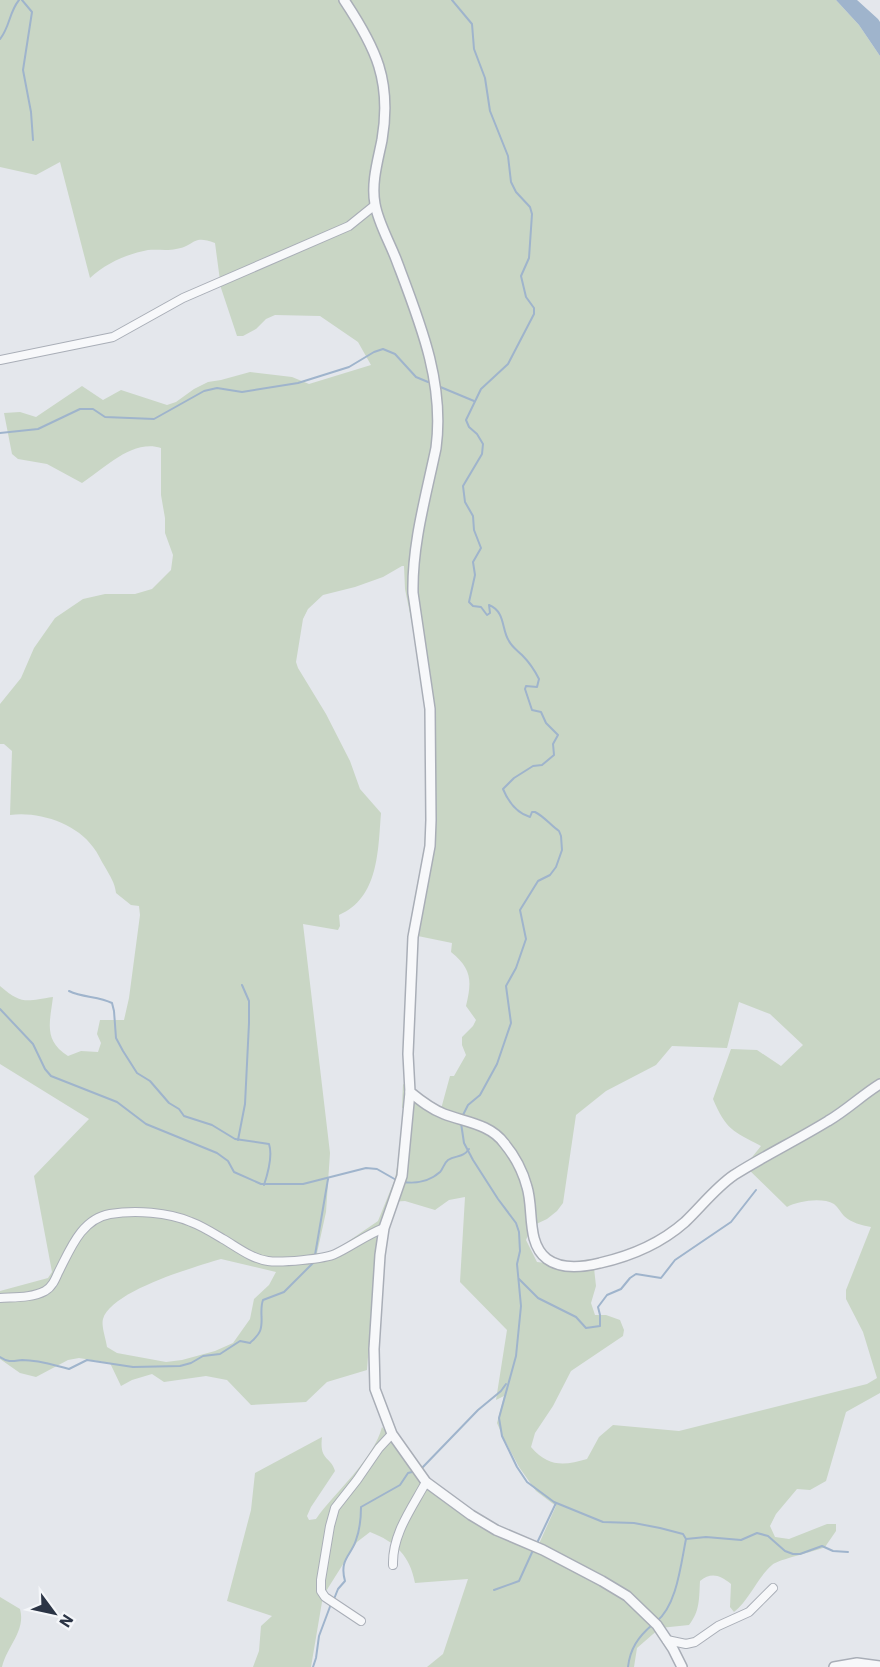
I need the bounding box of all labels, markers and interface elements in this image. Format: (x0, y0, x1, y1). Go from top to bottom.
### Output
north arrow (24, 1583, 84, 1643)
text: N (55, 1611, 78, 1631)

